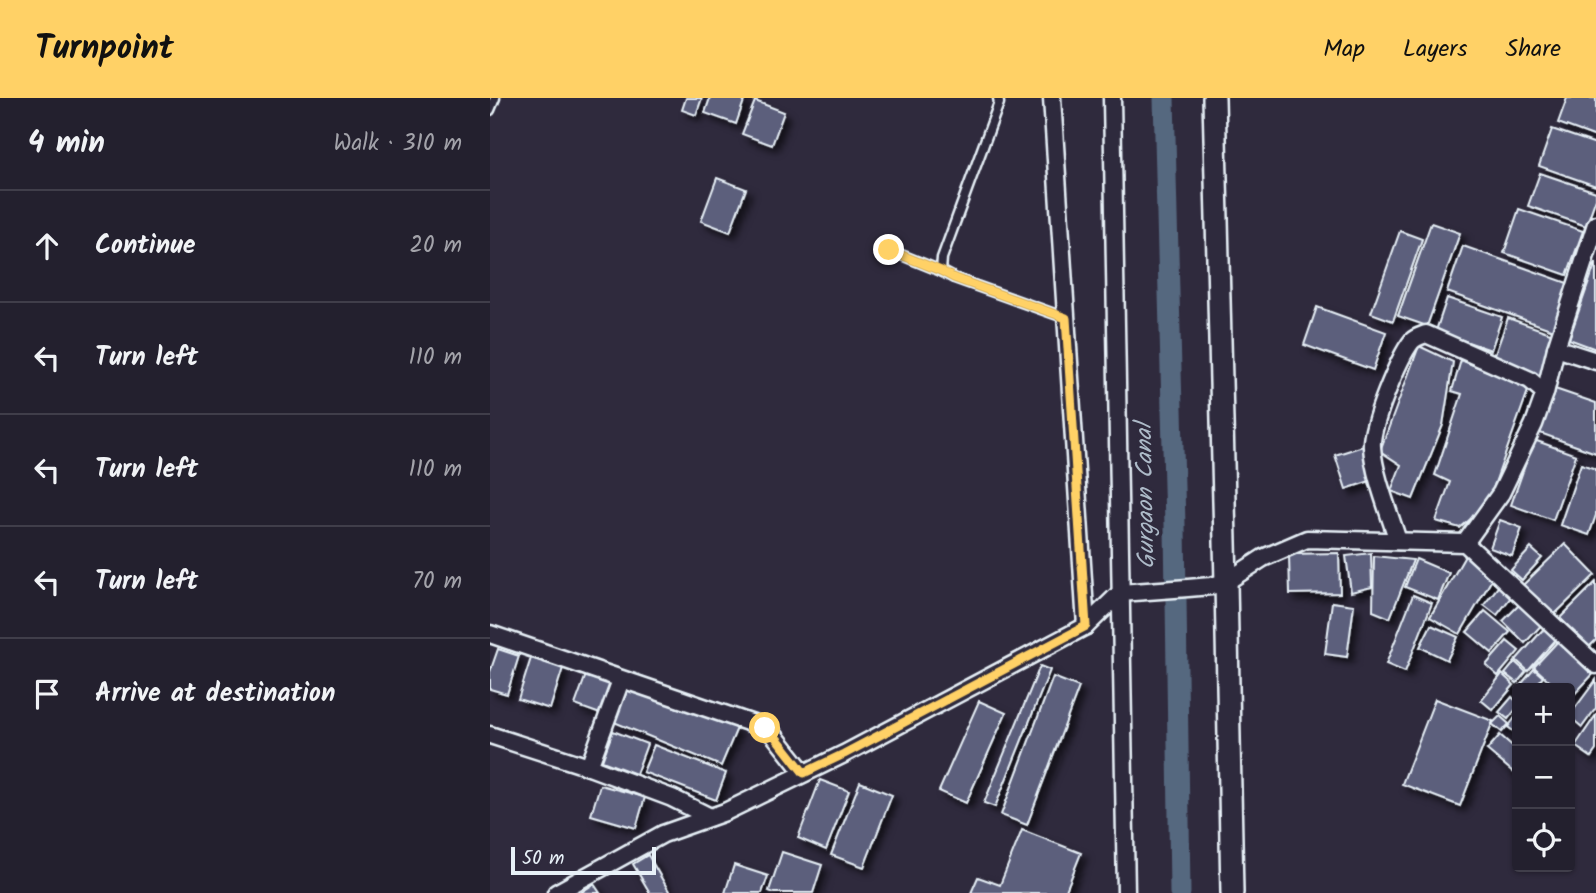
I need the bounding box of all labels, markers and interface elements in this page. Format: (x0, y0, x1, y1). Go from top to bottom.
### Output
text: Turnpoint (35, 23, 174, 76)
text: Map (1323, 30, 1365, 69)
text: Layers (1403, 30, 1467, 69)
text: Share (1505, 30, 1561, 69)
text: 4 min (28, 120, 105, 168)
text: Walk · 310 m (334, 126, 462, 162)
text: Continue (95, 225, 196, 267)
icon: ahead (28, 227, 66, 265)
text: 20 m (410, 228, 462, 264)
route end (873, 234, 904, 265)
text: Turn left (95, 337, 198, 379)
icon: left (28, 339, 66, 377)
text: 110 m (409, 340, 462, 376)
water label: Gurgaon Canal (1125, 419, 1167, 569)
text: Turn left (95, 449, 198, 491)
icon: left (28, 451, 66, 489)
text: 110 m (409, 452, 462, 488)
text: Turn left (95, 561, 198, 603)
icon: left (28, 563, 66, 601)
text: 70 m (412, 564, 462, 600)
text: Arrive at destination (95, 673, 335, 715)
icon: arrive (28, 675, 66, 713)
map controls (1512, 683, 1575, 872)
button: + (1512, 683, 1575, 746)
route start (749, 712, 780, 743)
button: − (1512, 746, 1575, 809)
button: locate (1512, 809, 1575, 872)
scale bar (511, 844, 656, 876)
text: 50 m (522, 844, 564, 874)

